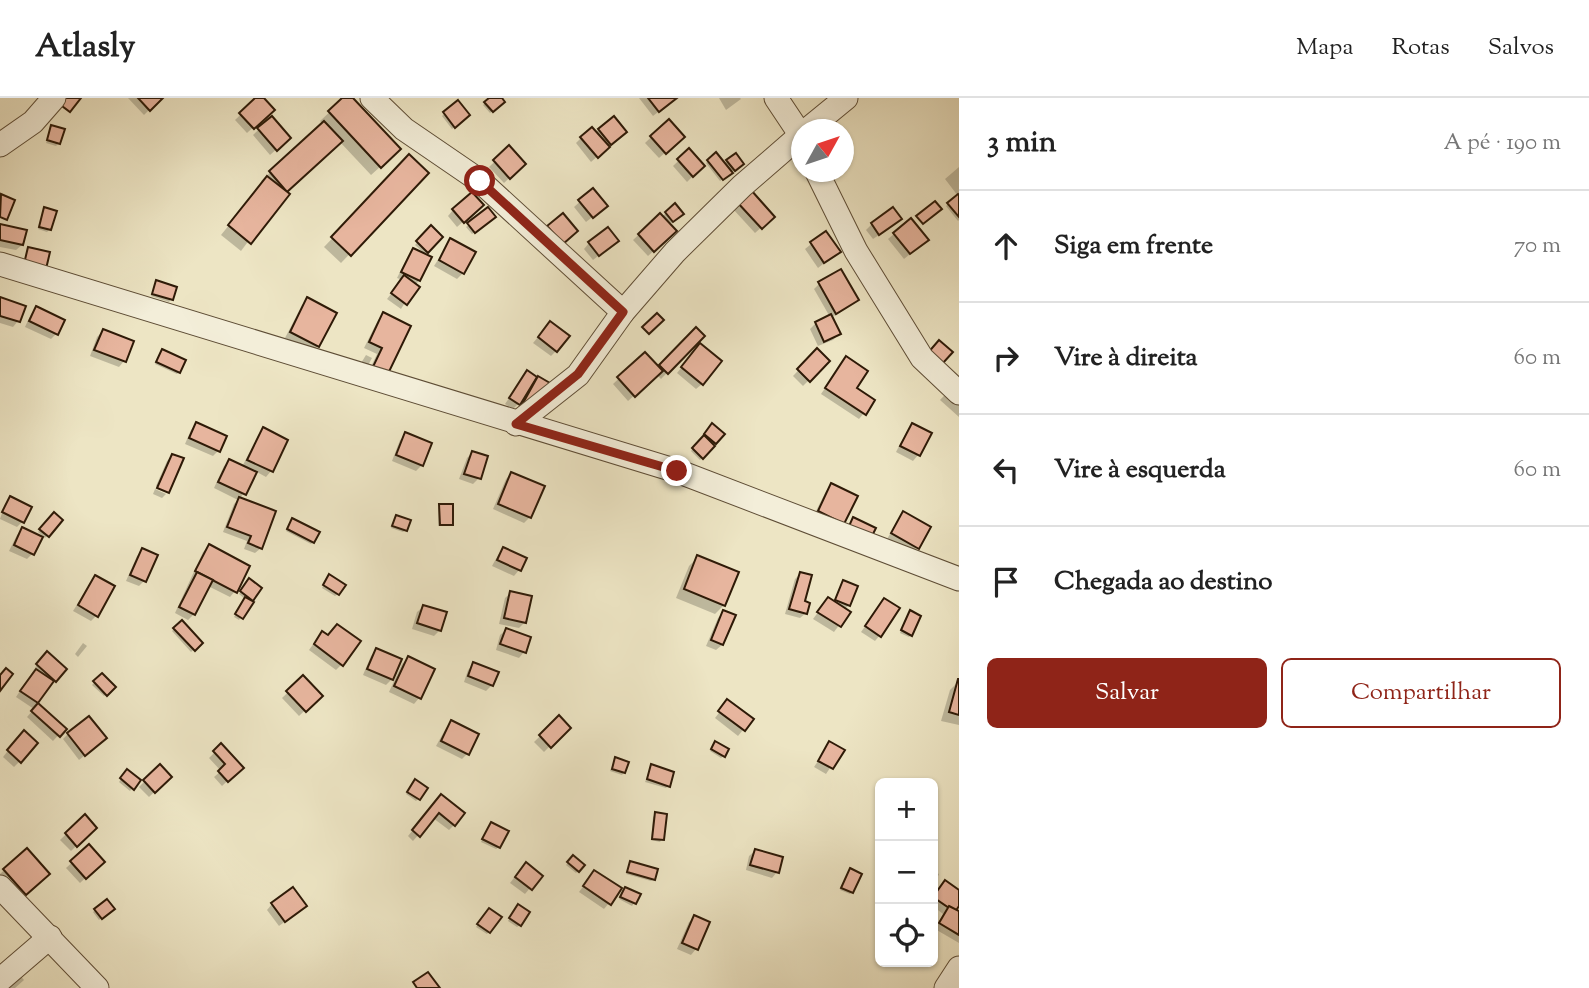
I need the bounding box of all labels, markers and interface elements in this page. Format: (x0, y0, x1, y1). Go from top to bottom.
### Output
text: Atlasly (35, 24, 135, 72)
text: Mapa (1296, 31, 1354, 65)
text: Rotas (1392, 31, 1450, 65)
text: Salvos (1488, 31, 1554, 65)
north arrow (791, 119, 854, 182)
text: 3 min (987, 122, 1057, 165)
text: A pé · 190 m (1443, 127, 1561, 160)
route start (464, 165, 495, 196)
icon: ahead (987, 227, 1025, 265)
text: Siga em frente (1054, 228, 1213, 265)
text: 70 m (1514, 230, 1561, 263)
icon: right (987, 339, 1025, 377)
text: Vire à direita (1054, 340, 1198, 377)
text: 60 m (1513, 342, 1561, 375)
icon: left (987, 451, 1025, 489)
text: Vire à esquerda (1054, 452, 1226, 489)
text: 60 m (1513, 454, 1561, 487)
route end (661, 455, 692, 486)
icon: arrive (987, 563, 1025, 601)
text: Chegada ao destino (1054, 564, 1272, 601)
button: Salvar (987, 658, 1267, 728)
button: Compartilhar (1281, 658, 1561, 728)
map controls (875, 778, 938, 967)
button: + (875, 778, 938, 841)
button: − (875, 841, 938, 904)
button: locate (875, 904, 938, 967)

